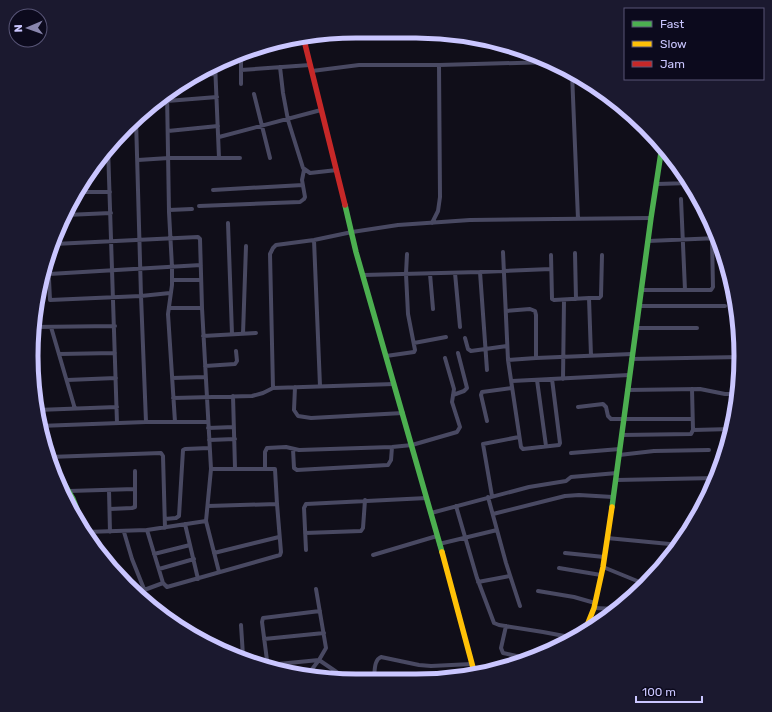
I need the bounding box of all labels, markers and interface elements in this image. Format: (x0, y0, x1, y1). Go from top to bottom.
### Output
north arrow (8, 8, 48, 48)
legend (624, 8, 764, 80)
text: Fast (660, 17, 684, 31)
text: N (12, 24, 25, 33)
text: Slow (660, 37, 687, 51)
text: Jam (660, 57, 685, 71)
scale bar (636, 678, 702, 704)
text: 100 m (642, 685, 676, 699)

